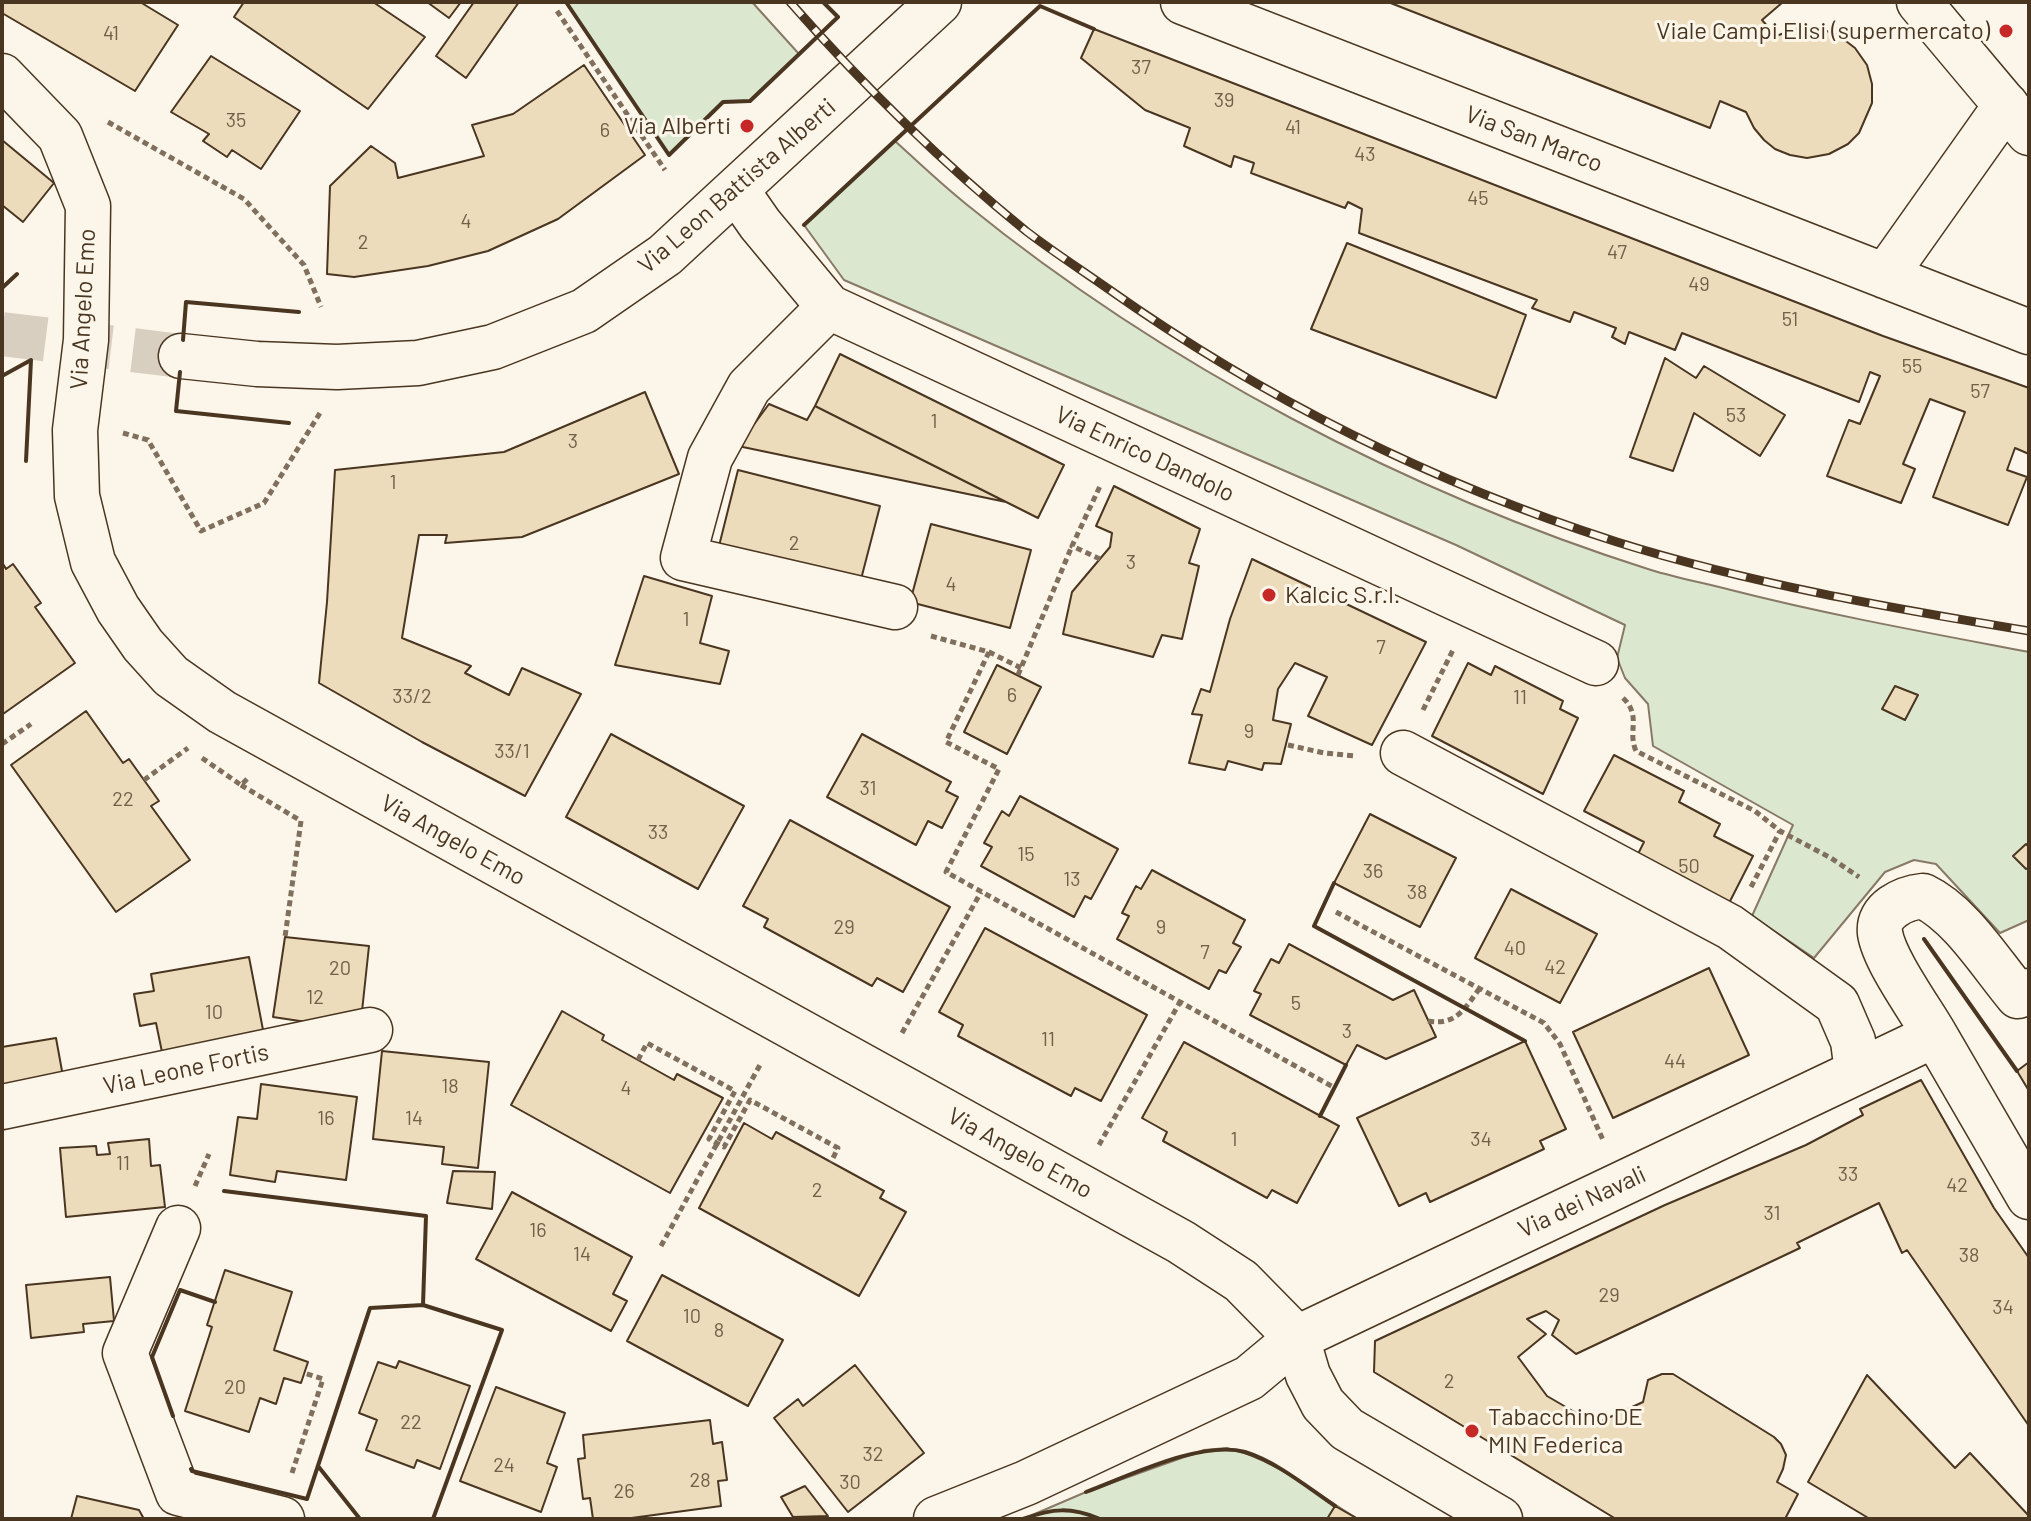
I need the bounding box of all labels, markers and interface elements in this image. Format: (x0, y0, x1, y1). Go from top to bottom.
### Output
place label: Viale Campi Elisi (supermercato) (1656, 17, 1990, 45)
house number: 41 (103, 21, 119, 45)
marker: Viale Campi Elisi (supermercato) (1997, 22, 2015, 40)
house number: 37 (1131, 55, 1151, 79)
house number: 39 (1214, 88, 1234, 112)
street label: Via Leon Battista Alberti (632, 92, 842, 280)
street label: Via San Marco (1461, 100, 1607, 178)
house number: 35 (226, 108, 246, 132)
place label: Via Alberti (624, 112, 731, 140)
house number: 41 (1285, 115, 1301, 139)
marker: Via Alberti (738, 117, 756, 135)
house number: 6 (600, 118, 610, 142)
house number: 43 (1354, 142, 1376, 166)
house number: 45 (1467, 186, 1489, 210)
house number: 4 (460, 209, 472, 233)
street label: Via Angelo Emo (64, 228, 102, 390)
house number: 2 (358, 230, 368, 254)
house number: 47 (1607, 240, 1627, 264)
house number: 49 (1688, 272, 1710, 296)
house number: 51 (1782, 307, 1798, 331)
house number: 55 (1902, 354, 1922, 378)
house number: 57 (1970, 379, 1990, 403)
street label: Via Enrico Dandolo (1051, 400, 1239, 508)
house number: 53 (1726, 403, 1746, 427)
house number: 1 (931, 409, 937, 433)
house number: 3 (568, 429, 578, 453)
house number: 1 (390, 470, 396, 494)
house number: 2 (789, 531, 799, 555)
house number: 3 (1126, 550, 1136, 574)
house number: 4 (945, 572, 957, 596)
place label: Kalcic S.r.l. (1285, 581, 1400, 609)
marker: Kalcic S.r.l. (1260, 586, 1278, 604)
house number: 1 (683, 607, 689, 631)
house number: 7 (1376, 635, 1386, 659)
house number: 6 (1007, 683, 1017, 707)
house number: 33/2 (392, 684, 432, 708)
house number: 11 (1513, 685, 1527, 709)
house number: 9 (1244, 719, 1254, 743)
house number: 33/1 (494, 739, 530, 763)
house number: 31 (859, 776, 877, 800)
house number: 22 (112, 787, 134, 811)
street label: Via Angelo Emo (376, 788, 530, 892)
house number: 33 (648, 820, 668, 844)
house number: 15 (1017, 842, 1035, 866)
house number: 50 (1678, 854, 1700, 878)
house number: 36 (1363, 859, 1383, 883)
house number: 13 (1063, 867, 1081, 891)
house number: 38 (1407, 880, 1427, 904)
house number: 29 (833, 915, 855, 939)
house number: 9 (1156, 915, 1166, 939)
house number: 40 (1504, 936, 1526, 960)
house number: 7 (1200, 940, 1210, 964)
house number: 42 (1544, 955, 1566, 979)
house number: 20 (329, 956, 351, 980)
house number: 12 (306, 985, 324, 1009)
house number: 5 (1291, 991, 1301, 1015)
house number: 10 (205, 1000, 223, 1024)
house number: 3 (1342, 1019, 1352, 1043)
house number: 11 (1041, 1027, 1055, 1051)
street label: Via Leone Fortis (101, 1037, 271, 1101)
house number: 44 (1664, 1049, 1686, 1073)
house number: 18 (441, 1074, 459, 1098)
house number: 4 (620, 1076, 632, 1100)
street label: Via Angelo Emo (943, 1101, 1097, 1205)
house number: 16 (317, 1106, 335, 1130)
house number: 14 (405, 1106, 423, 1130)
house number: 1 (1231, 1127, 1237, 1151)
house number: 34 (1470, 1127, 1492, 1151)
house number: 11 (116, 1151, 130, 1175)
street label: Via dei Navali (1514, 1160, 1650, 1244)
house number: 33 (1838, 1162, 1858, 1186)
house number: 42 (1946, 1173, 1968, 1197)
house number: 2 (812, 1178, 822, 1202)
house number: 31 (1763, 1201, 1781, 1225)
house number: 16 (529, 1218, 547, 1242)
house number: 14 (573, 1242, 591, 1266)
house number: 38 (1959, 1243, 1979, 1267)
house number: 29 (1598, 1283, 1620, 1307)
house number: 34 (1992, 1295, 2014, 1319)
house number: 10 (683, 1304, 701, 1328)
house number: 8 (714, 1318, 724, 1342)
house number: 2 (1444, 1369, 1454, 1393)
house number: 20 (224, 1375, 246, 1399)
place label: Tabacchino DE MIN Federica (1488, 1403, 1643, 1459)
house number: 22 (400, 1410, 422, 1434)
marker: Tabacchino DE MIN Federica (1463, 1422, 1481, 1440)
house number: 32 (862, 1442, 884, 1466)
house number: 24 (493, 1453, 515, 1477)
house number: 28 (689, 1468, 711, 1492)
house number: 30 (839, 1470, 861, 1494)
house number: 26 (613, 1479, 635, 1503)

